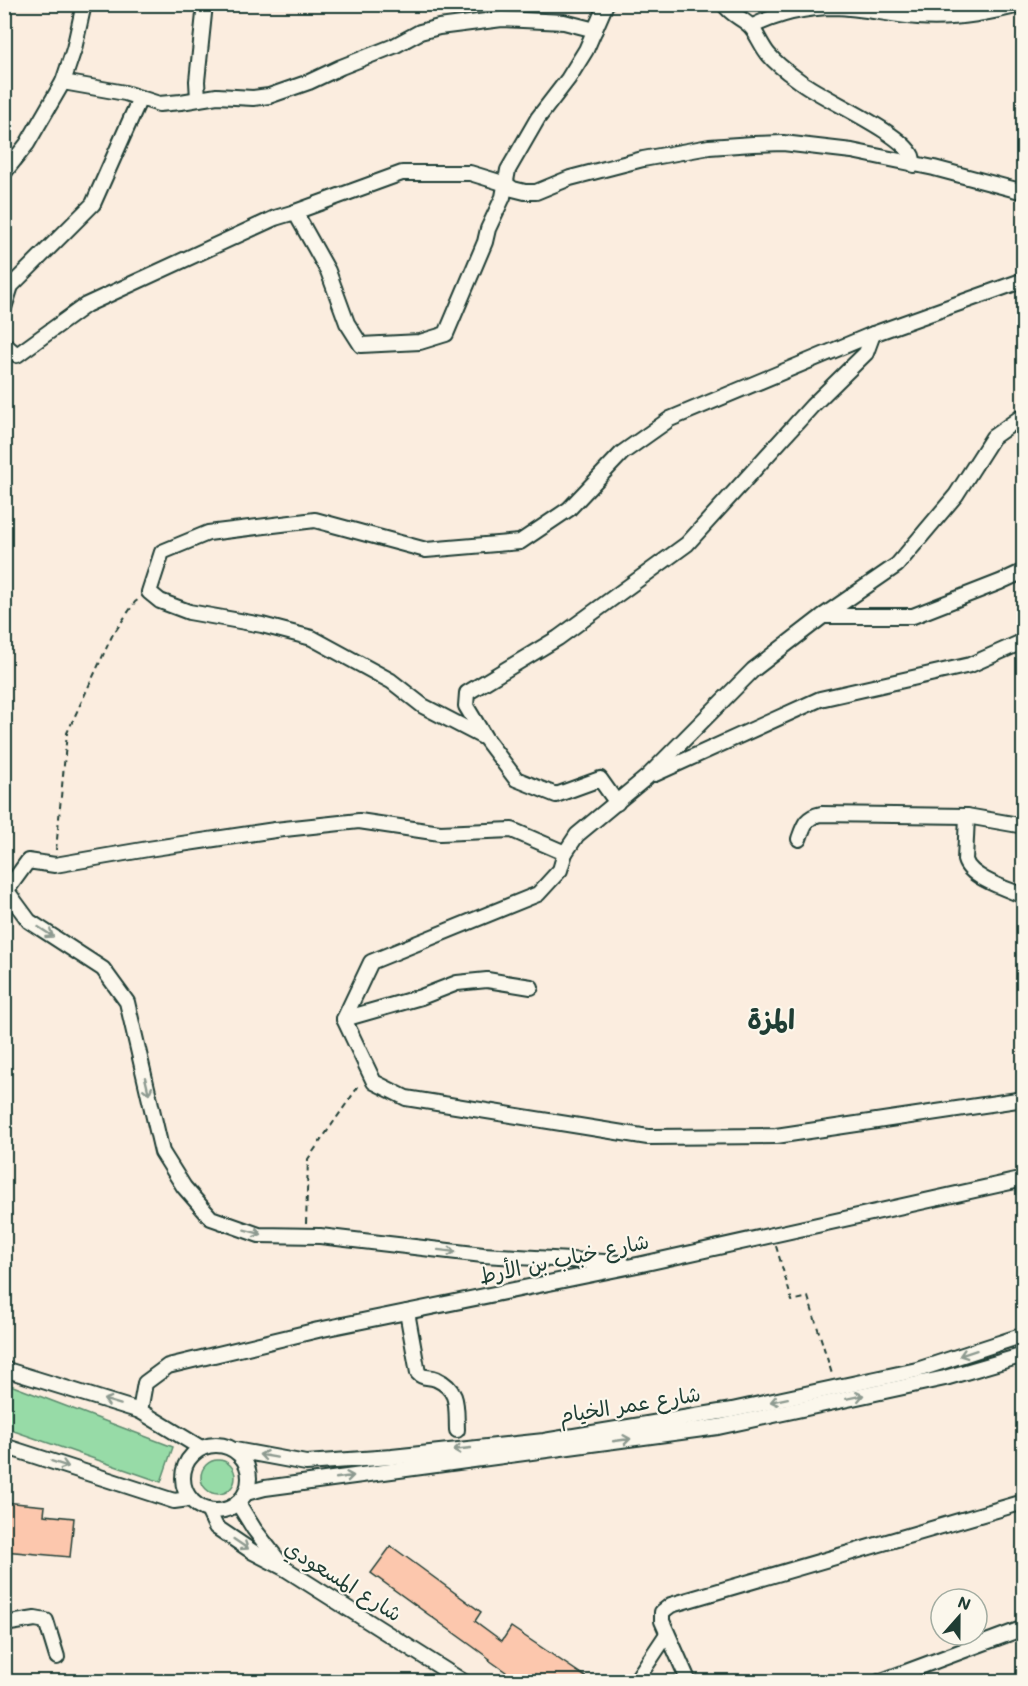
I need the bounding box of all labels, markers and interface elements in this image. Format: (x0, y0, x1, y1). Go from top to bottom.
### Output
one-way arrow (37, 926, 54, 938)
district label: المزة (747, 1001, 795, 1036)
one-way arrow (141, 1076, 153, 1095)
street label: شارع خباب بن الأرط (476, 1226, 652, 1292)
one-way arrow (243, 1227, 262, 1238)
one-way arrow (436, 1246, 456, 1257)
one-way arrow (959, 1349, 978, 1360)
street label: شارع عمر الخيام (557, 1379, 703, 1432)
one-way arrow (844, 1391, 864, 1402)
one-way arrow (769, 1395, 789, 1406)
one-way arrow (103, 1396, 122, 1407)
one-way arrow (611, 1434, 631, 1445)
one-way arrow (452, 1444, 472, 1455)
one-way arrow (259, 1450, 278, 1461)
one-way arrow (50, 1459, 69, 1470)
one-way arrow (335, 1471, 355, 1482)
street label: شارع المسعودي (279, 1533, 407, 1629)
one-way arrow (233, 1538, 249, 1550)
north arrow (929, 1587, 989, 1647)
text: N (955, 1591, 974, 1615)

